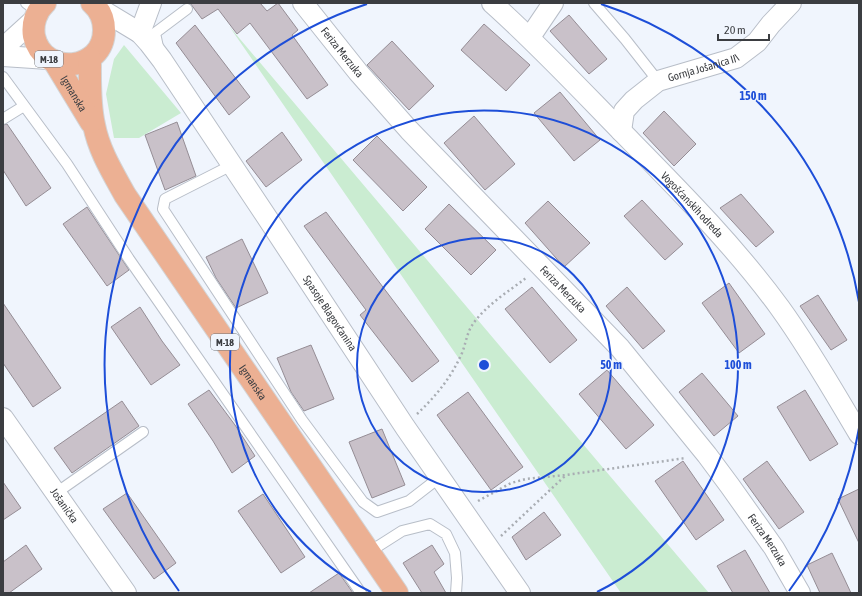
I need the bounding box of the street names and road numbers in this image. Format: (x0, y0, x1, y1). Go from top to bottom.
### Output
street label: Feriza Merzuka (319, 25, 366, 80)
road number: M-18 (35, 51, 63, 67)
street label: Gornja Jošanica III (666, 52, 742, 84)
street label: Igmanska (58, 73, 89, 114)
street label: Vogošćanskih odreda (658, 169, 726, 240)
street label: Feriza Merzuka (538, 263, 588, 315)
street label: Spasoje Blagovčanina (301, 273, 359, 353)
road number: M-18 (211, 334, 239, 350)
street label: Igmanska (237, 362, 269, 402)
street label: Jošanička (48, 486, 81, 525)
street label: Feriza Merzuka (746, 511, 789, 568)

